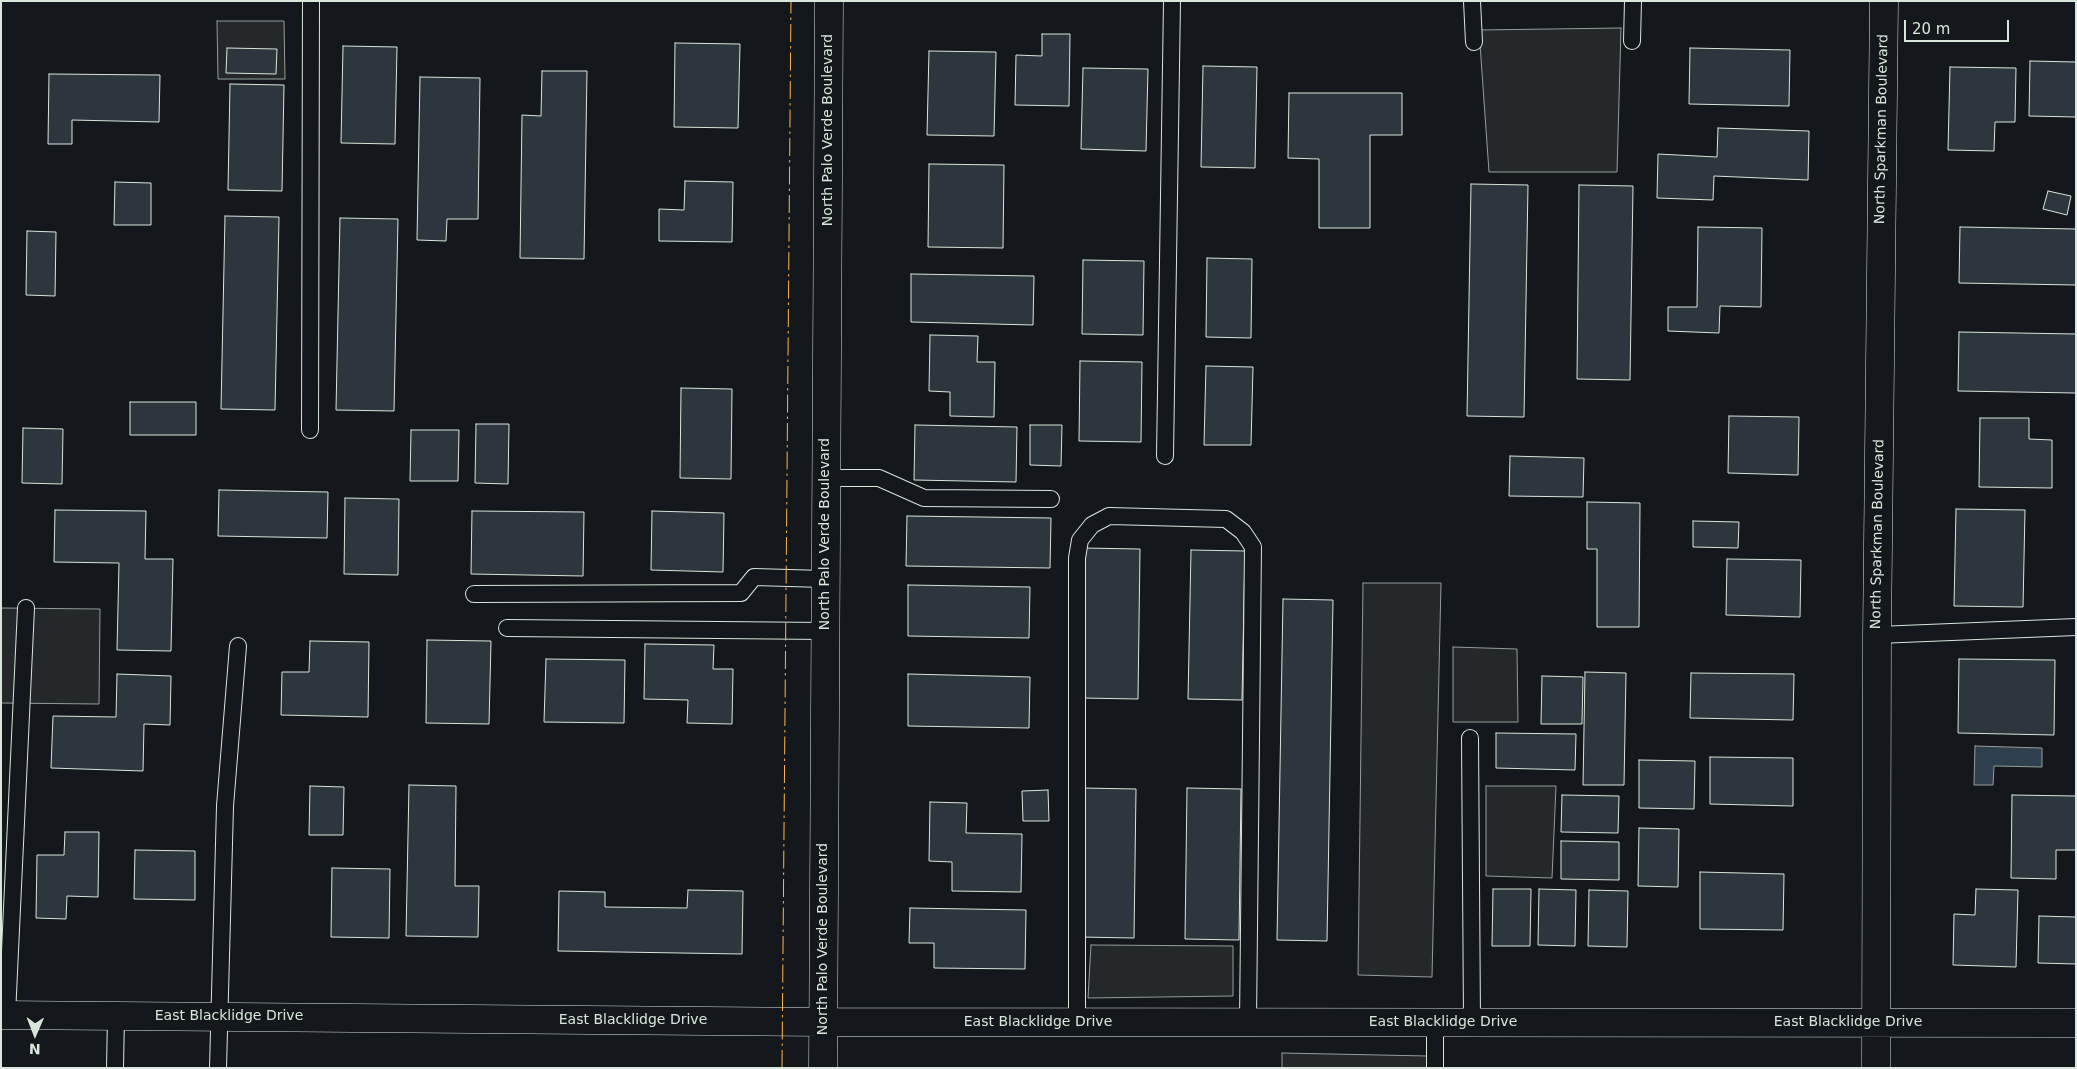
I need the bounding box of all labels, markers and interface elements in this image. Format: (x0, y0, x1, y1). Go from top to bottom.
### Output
scale bar (1907, 10, 2012, 42)
text: 20 m (1912, 20, 1950, 38)
street label: North Palo Verde Boulevard (820, 34, 836, 226)
street label: North Sparkman Boulevard (1872, 34, 1892, 224)
street label: North Palo Verde Boulevard (817, 438, 833, 630)
street label: North Sparkman Boulevard (1868, 439, 1888, 629)
street label: North Palo Verde Boulevard (815, 843, 831, 1035)
street label: East Blacklidge Drive (155, 1008, 303, 1024)
north arrow (10, 1009, 60, 1059)
street label: East Blacklidge Drive (559, 1012, 707, 1028)
street label: East Blacklidge Drive (964, 1014, 1112, 1030)
street label: East Blacklidge Drive (1369, 1014, 1517, 1030)
street label: East Blacklidge Drive (1774, 1014, 1922, 1030)
text: N (29, 1041, 41, 1057)

